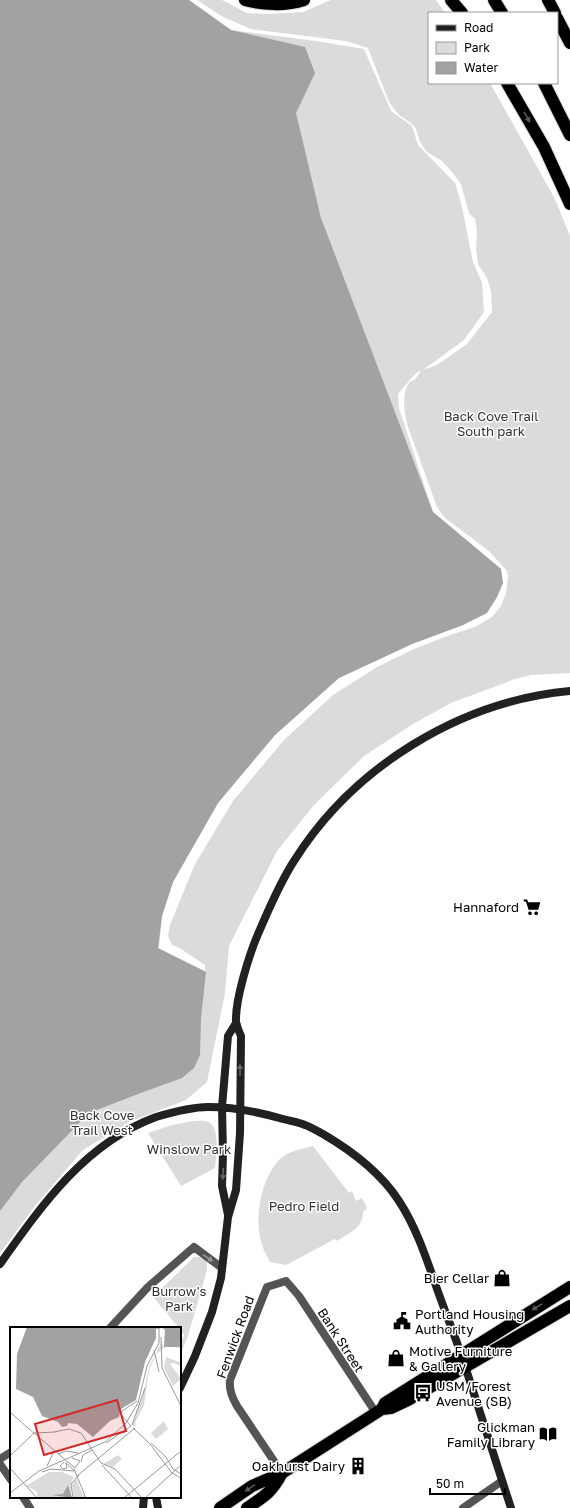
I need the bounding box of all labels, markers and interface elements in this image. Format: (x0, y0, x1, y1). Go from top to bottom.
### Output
legend (428, 12, 558, 84)
text: Road (464, 20, 493, 35)
text: Park (464, 40, 490, 55)
text: Water (464, 60, 498, 75)
one-way arrow (523, 111, 530, 123)
park label: Back Cove Trail South park (444, 408, 538, 439)
supermarket icon: Hannaford (522, 897, 542, 917)
place label: Hannaford (453, 899, 519, 915)
one-way arrow (237, 1063, 243, 1076)
park label: Back Cove Trail West (70, 1107, 134, 1138)
park label: Winslow Park (147, 1141, 232, 1157)
one-way arrow (219, 1168, 226, 1180)
park label: Pedro Field (269, 1198, 339, 1214)
one-way arrow (203, 1254, 213, 1262)
shop icon: Bier Cellar (492, 1268, 512, 1288)
place label: Bier Cellar (424, 1270, 489, 1286)
park label: Burrow's Park (152, 1283, 207, 1314)
street label: Fenwick Road (213, 1294, 257, 1380)
one-way arrow (532, 1303, 542, 1311)
street label: Bank Street (314, 1305, 368, 1375)
place label: Portland Housing Authority (415, 1306, 524, 1337)
public building icon: Portland Housing Authority (392, 1311, 412, 1331)
inset map (10, 1327, 181, 1498)
place label: Motive Furniture & Gallery (409, 1343, 512, 1374)
shop icon: Motive Furniture & Gallery (386, 1348, 406, 1368)
place label: USM/Forest Avenue (SB) (436, 1378, 512, 1409)
bus stop icon: USM/Forest Avenue (SB) (413, 1383, 433, 1403)
place label: Glickman Family Library (447, 1419, 536, 1450)
library icon: Glickman Family Library (538, 1424, 558, 1444)
building icon: Oakhurst Dairy (348, 1456, 368, 1476)
place label: Oakhurst Dairy (252, 1458, 346, 1474)
scale bar (430, 1470, 505, 1496)
text: 50 m (436, 1476, 464, 1491)
one-way arrow (244, 1484, 255, 1492)

